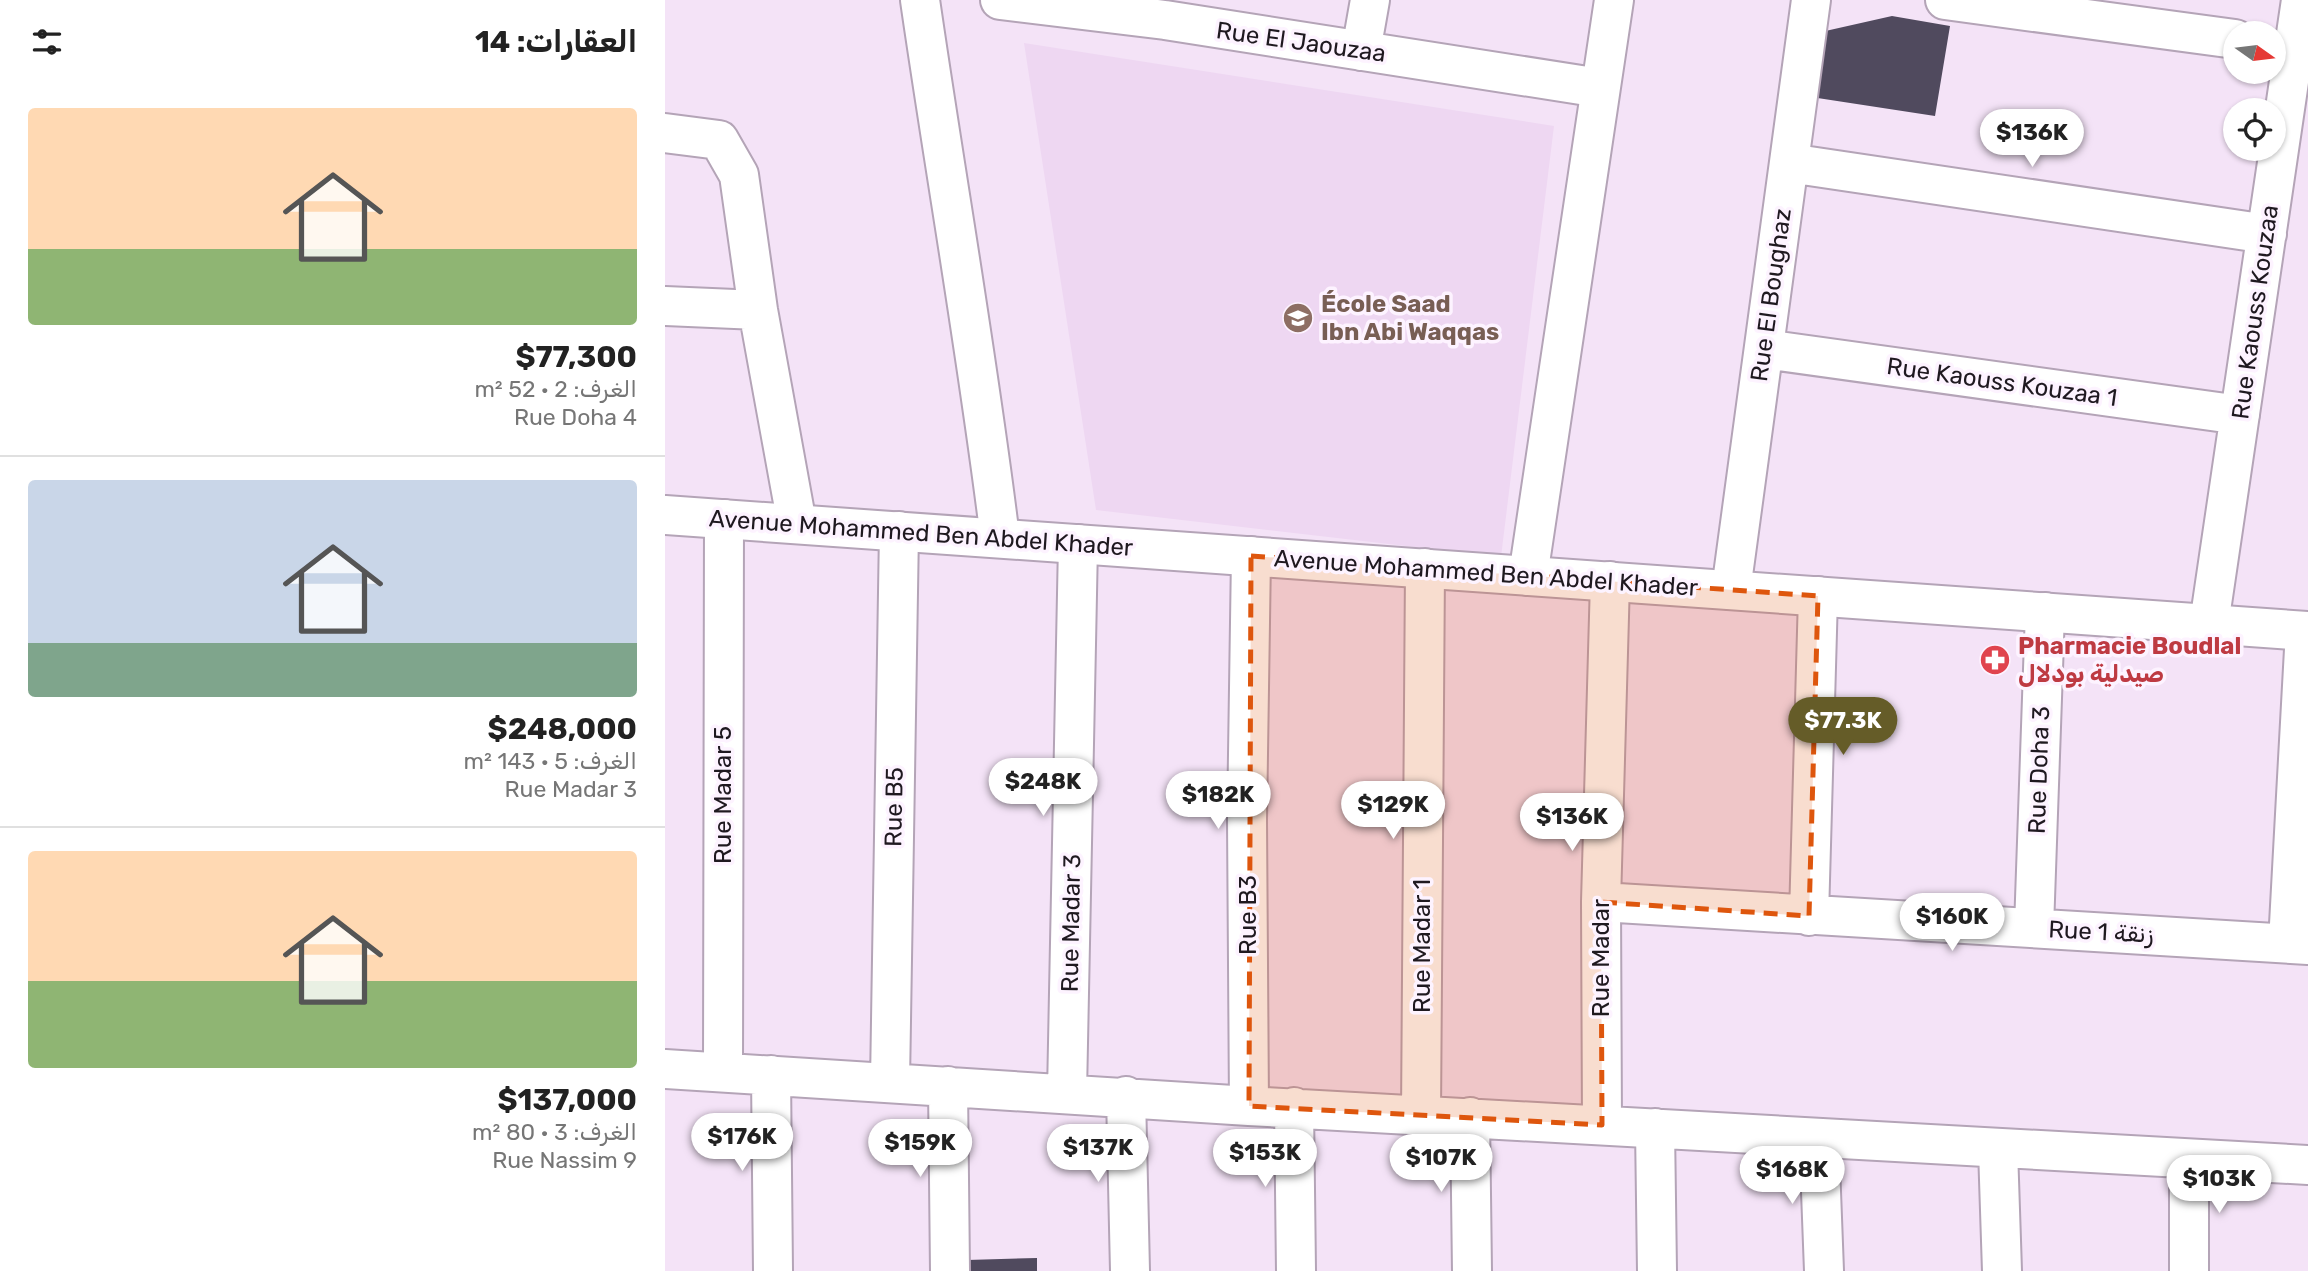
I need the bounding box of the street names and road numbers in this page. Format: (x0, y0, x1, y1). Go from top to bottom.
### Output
street label: Rue El Jaouzaa (1214, 16, 1388, 68)
street label: Rue Kaouss Kouzaa (2226, 203, 2284, 421)
street label: Rue El Boughaz (1745, 207, 1797, 383)
street label: Rue Kaouss Kouzaa 1 (1885, 352, 2119, 412)
street label: Avenue Mohammed Ben Abdel Khader (708, 504, 1134, 562)
street label: Avenue Mohammed Ben Abdel Khader (1273, 544, 1699, 602)
street label: Rue Doha 3 (2023, 706, 2055, 834)
street label: Rue Madar 5 (709, 726, 737, 864)
street label: Rue B5 (879, 767, 909, 847)
street label: Rue Madar 3 (1056, 854, 1086, 992)
street label: Rue B3 (1234, 875, 1262, 955)
street label: Rue Madar 1 (1408, 879, 1436, 1013)
street label: Rue Madar (1587, 899, 1615, 1017)
street label: Rue 1 زنقة (2048, 915, 2154, 949)

